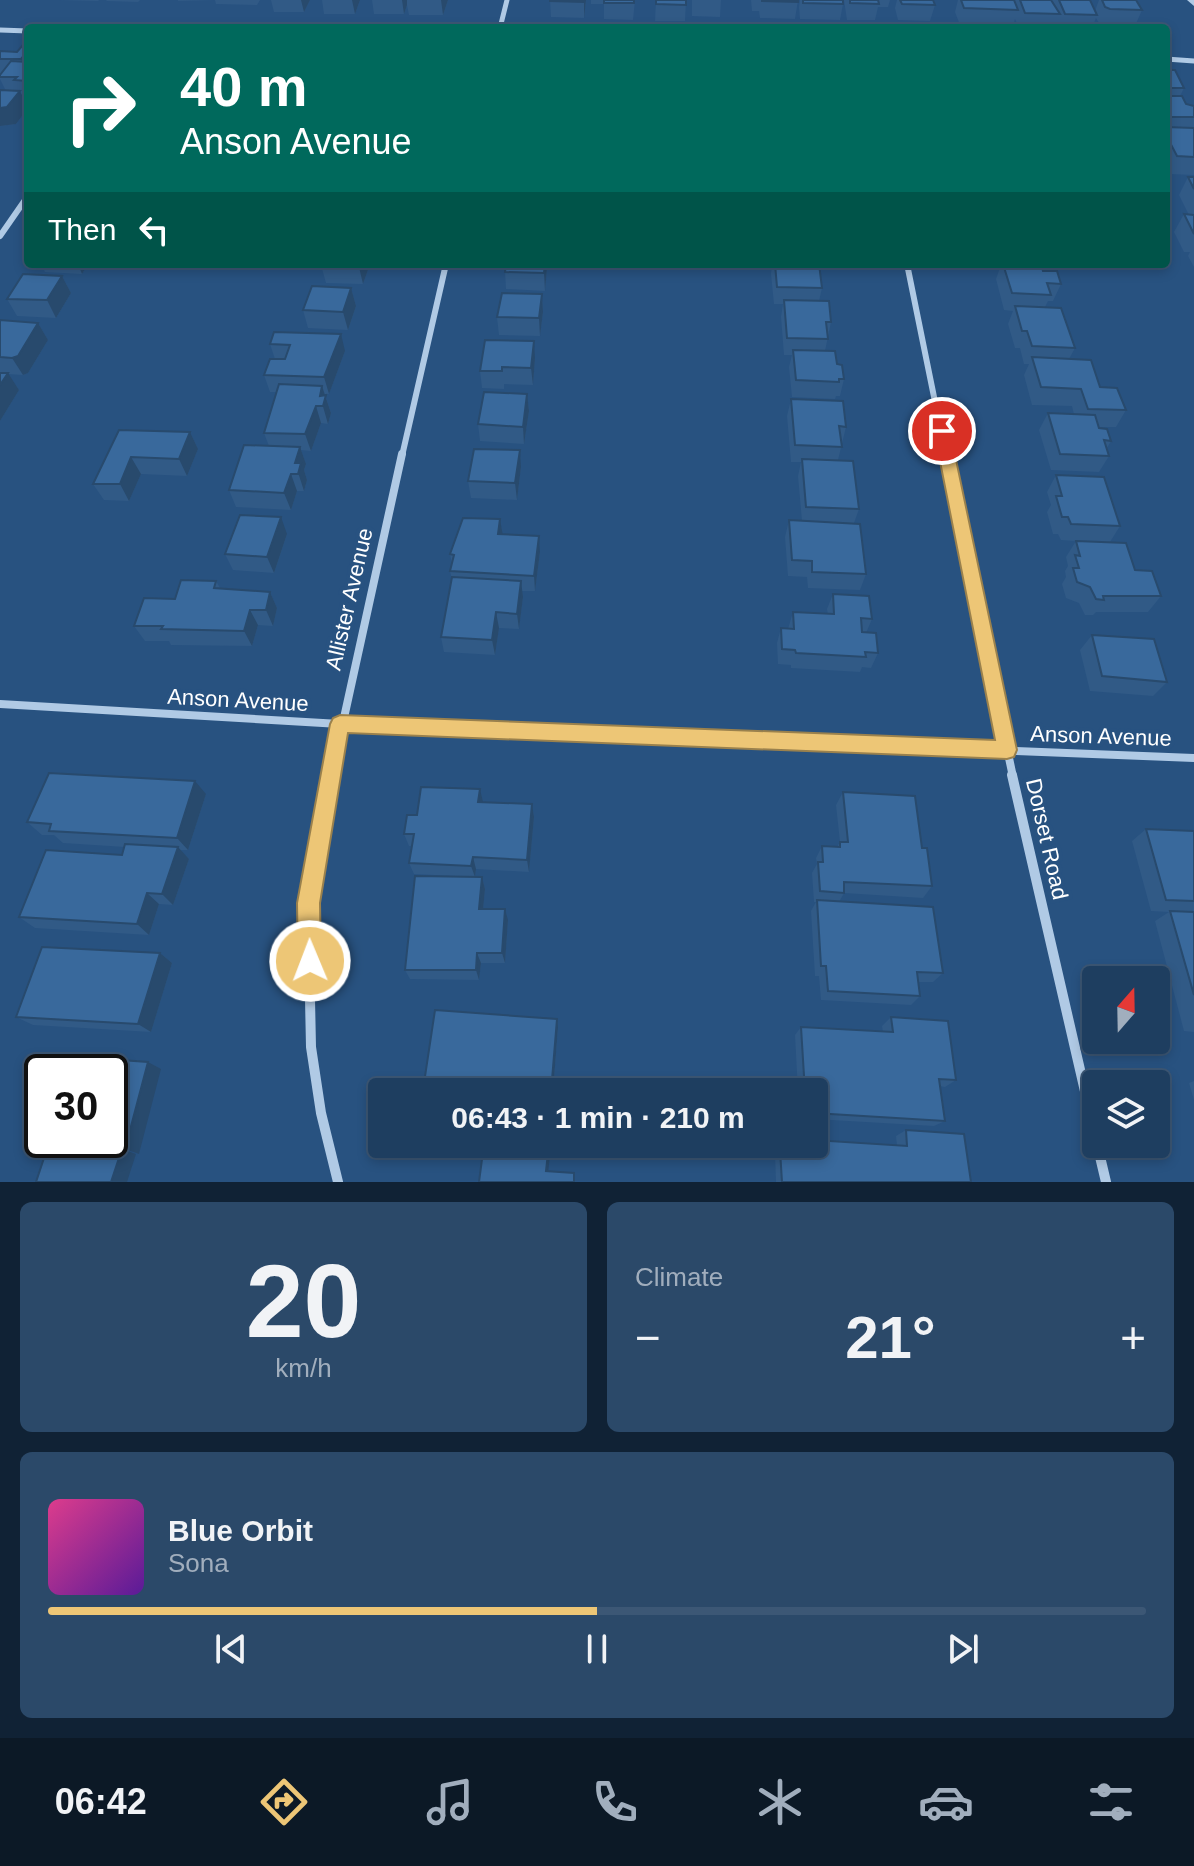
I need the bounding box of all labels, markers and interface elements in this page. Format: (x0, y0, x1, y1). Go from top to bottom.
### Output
text: 40 m (180, 55, 308, 118)
icon: right (48, 56, 152, 160)
text: Anson Avenue (180, 121, 412, 162)
icon: left (132, 208, 176, 252)
text: Then (48, 213, 116, 246)
pin (908, 397, 976, 465)
icon: arrive (920, 409, 964, 453)
street label: Allister Avenue (320, 525, 378, 673)
street label: Anson Avenue (167, 684, 309, 716)
street label: Anson Avenue (1030, 721, 1172, 751)
street label: Dorset Road (1021, 776, 1073, 902)
position arrow (268, 919, 352, 1003)
north arrow (1082, 966, 1170, 1054)
map controls (1082, 966, 1170, 1158)
speed limit sign: 30 (24, 1054, 128, 1158)
button: layers (1082, 1070, 1170, 1158)
text: 06:43 · 1 min · 210 m (451, 1101, 745, 1134)
text: 20 (246, 1243, 361, 1359)
text: Climate (635, 1262, 723, 1292)
text: 21° (845, 1304, 936, 1371)
text: − (635, 1313, 661, 1362)
text: + (1120, 1313, 1146, 1362)
text: km/h (275, 1353, 332, 1383)
text: Blue Orbit (168, 1514, 313, 1547)
text: Sona (168, 1548, 229, 1578)
icon: previous (209, 1627, 253, 1671)
icon: pause (575, 1627, 619, 1671)
icon: next (941, 1627, 985, 1671)
icon: directions (256, 1774, 312, 1830)
icon: music (422, 1774, 478, 1830)
icon: phone (587, 1774, 643, 1830)
icon: climate (752, 1774, 808, 1830)
icon: car (918, 1774, 974, 1830)
icon: filters (1083, 1774, 1139, 1830)
text: 06:42 (55, 1781, 147, 1822)

